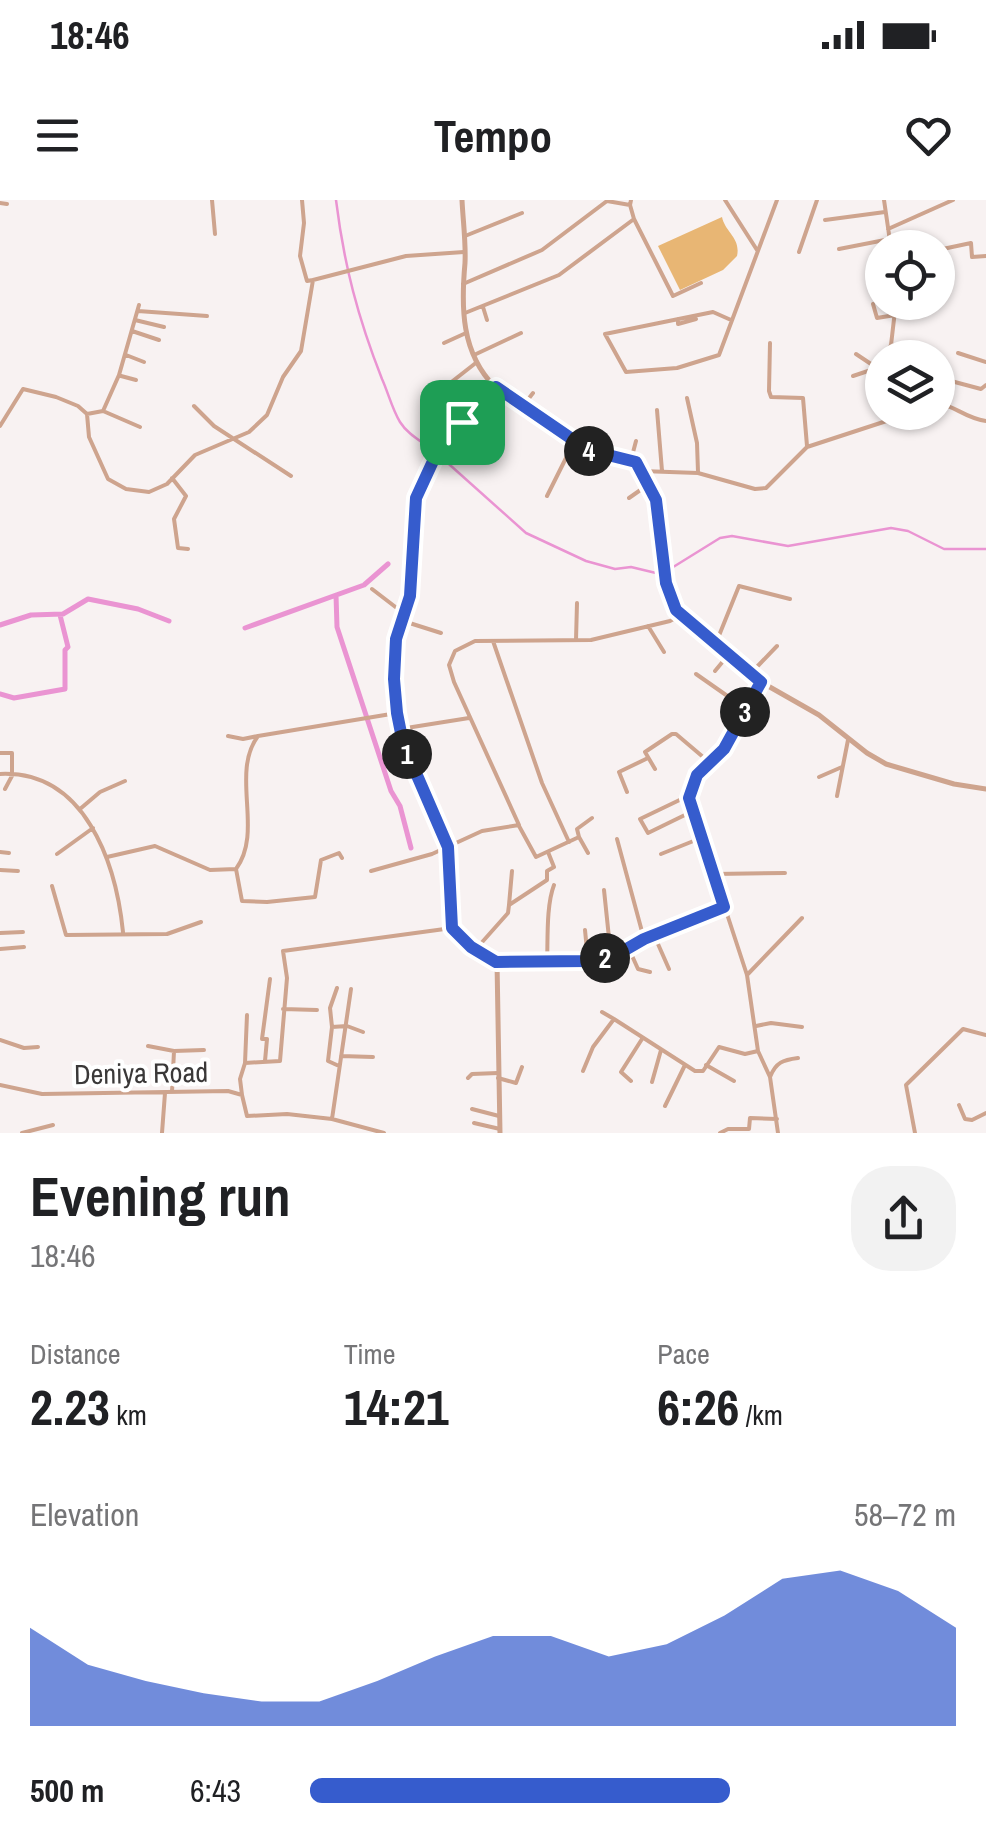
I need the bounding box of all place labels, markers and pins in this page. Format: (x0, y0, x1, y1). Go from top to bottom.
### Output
pin (420, 380, 505, 465)
pin: 4 (564, 426, 614, 476)
pin: 3 (720, 687, 770, 737)
pin: 1 (382, 729, 432, 779)
pin: 2 (580, 933, 630, 983)

